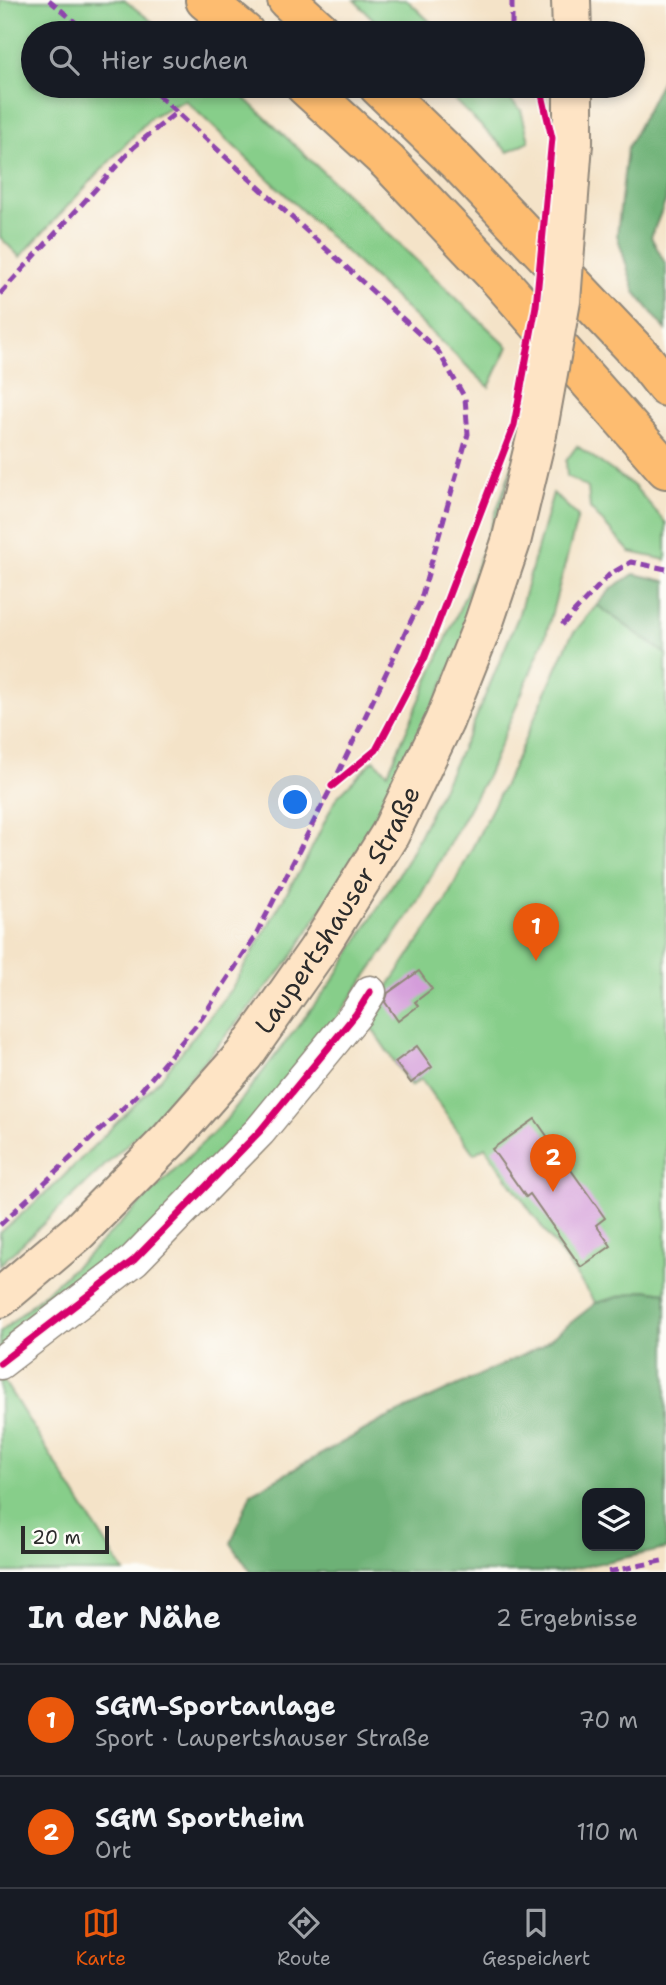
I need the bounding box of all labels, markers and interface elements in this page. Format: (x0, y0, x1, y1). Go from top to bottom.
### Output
search box (21, 21, 645, 98)
icon: search (45, 41, 83, 79)
text: Hier suchen (101, 42, 248, 77)
street label: Laupertshauser Straße (246, 780, 428, 1041)
your location (278, 785, 312, 819)
pin: 1 (513, 903, 559, 961)
pin: 2 (530, 1134, 576, 1192)
map controls (582, 1488, 645, 1551)
button: layers (582, 1488, 645, 1551)
scale bar (21, 1523, 108, 1555)
text: 20 m (32, 1525, 81, 1550)
text: In der Nähe (28, 1597, 221, 1638)
text: 2 Ergebnisse (496, 1603, 638, 1633)
text: SGM-Sportanlage (95, 1688, 336, 1723)
text: 1 (46, 1705, 56, 1735)
text: 70 m (579, 1705, 638, 1735)
text: Sport · Laupertshauser Straße (95, 1723, 430, 1753)
text: SGM Sportheim (95, 1800, 304, 1835)
text: 2 (43, 1817, 59, 1847)
text: 110 m (576, 1817, 638, 1847)
text: Ort (95, 1835, 132, 1865)
tab: Karte (76, 1904, 126, 1971)
tab: Route (277, 1904, 331, 1971)
tab: Gespeichert (482, 1904, 590, 1971)

